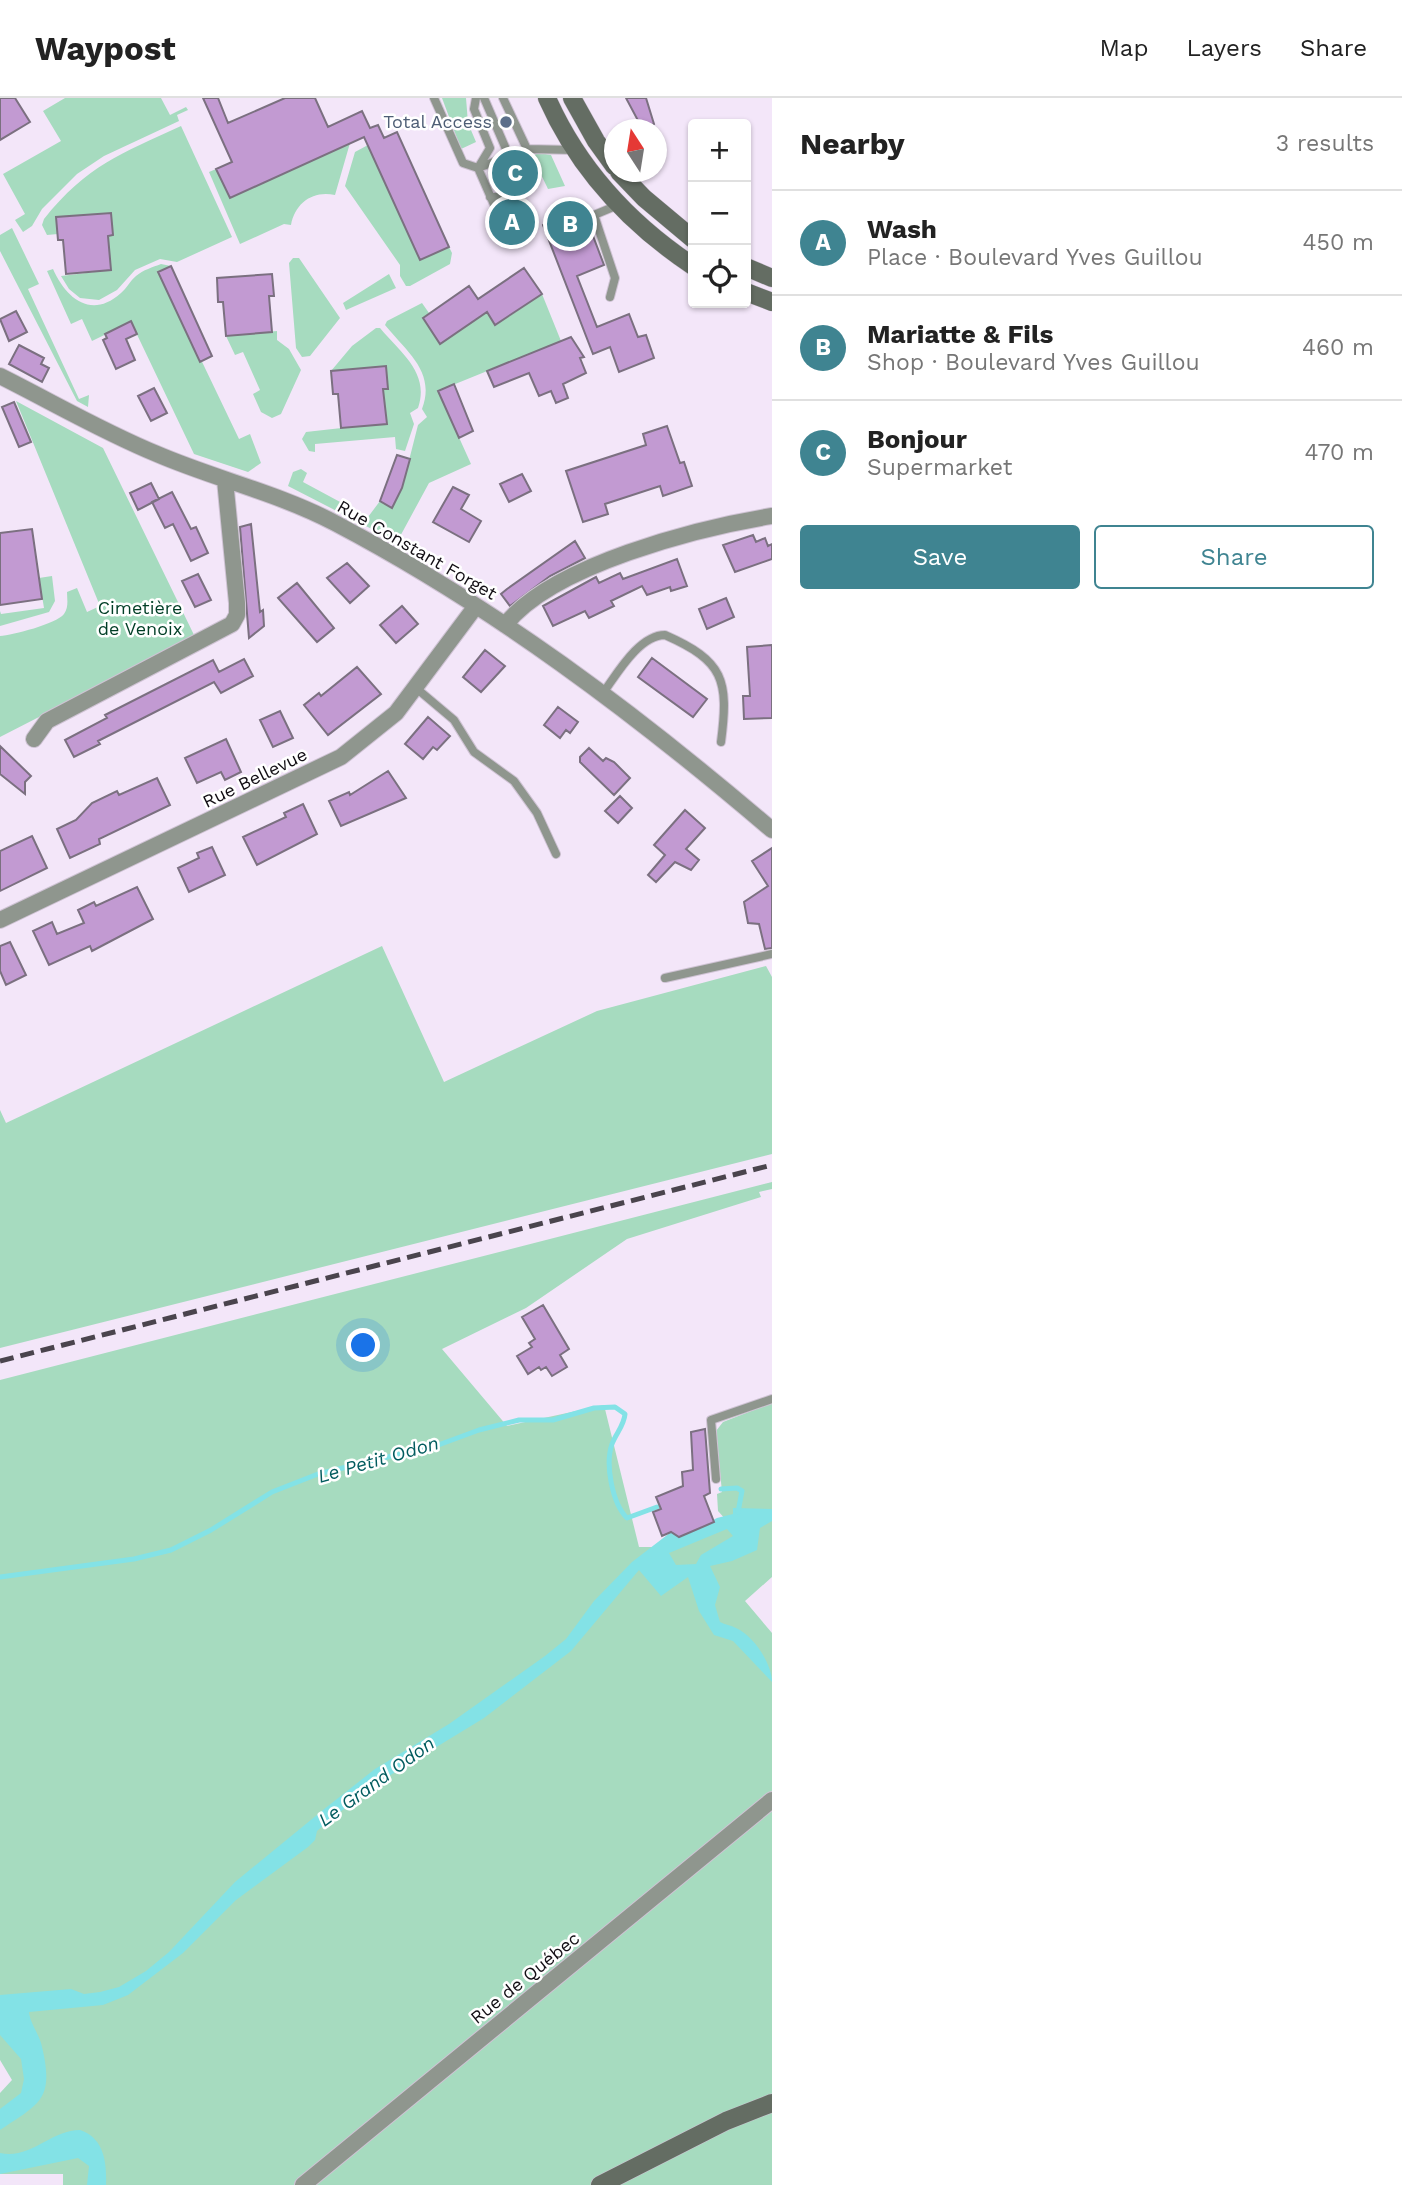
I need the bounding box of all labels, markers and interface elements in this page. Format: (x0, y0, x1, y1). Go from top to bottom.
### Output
text: Waypost (35, 29, 176, 68)
text: Map (1100, 34, 1148, 62)
text: Layers (1186, 34, 1262, 62)
text: Share (1300, 34, 1367, 62)
place label: Total Access (383, 111, 492, 132)
marker: Total Access (498, 114, 514, 130)
north arrow (604, 119, 667, 182)
map controls (688, 119, 751, 308)
button: + (688, 119, 751, 182)
text: Nearby (800, 126, 905, 161)
text: 3 results (1276, 130, 1374, 157)
pin: C (492, 147, 538, 199)
button: − (688, 182, 751, 245)
pin: A (489, 196, 535, 248)
pin: B (547, 198, 593, 250)
text: Wash (867, 214, 937, 244)
text: A (815, 229, 831, 256)
text: 450 m (1302, 229, 1374, 256)
text: Place · Boulevard Yves Guillou (867, 244, 1203, 271)
button: locate (688, 245, 751, 308)
text: Mariatte & Fils (867, 319, 1053, 349)
text: B (815, 334, 831, 361)
text: 460 m (1302, 334, 1374, 361)
text: Shop · Boulevard Yves Guillou (867, 349, 1200, 376)
text: Bonjour (867, 424, 967, 454)
text: C (815, 439, 831, 466)
text: 470 m (1305, 439, 1374, 466)
text: Supermarket (867, 454, 1012, 481)
street label: Rue Constant Forget (334, 495, 501, 604)
button: Save (800, 525, 1080, 589)
button: Share (1094, 525, 1374, 589)
park label: Cimetière de Venoix (98, 597, 182, 639)
street label: Rue Bellevue (199, 743, 310, 812)
your location (346, 1328, 380, 1362)
water label: Le Petit Odon (315, 1431, 441, 1488)
water label: Le Grand Odon (314, 1732, 439, 1831)
street label: Rue de Québec (466, 1927, 583, 2028)

